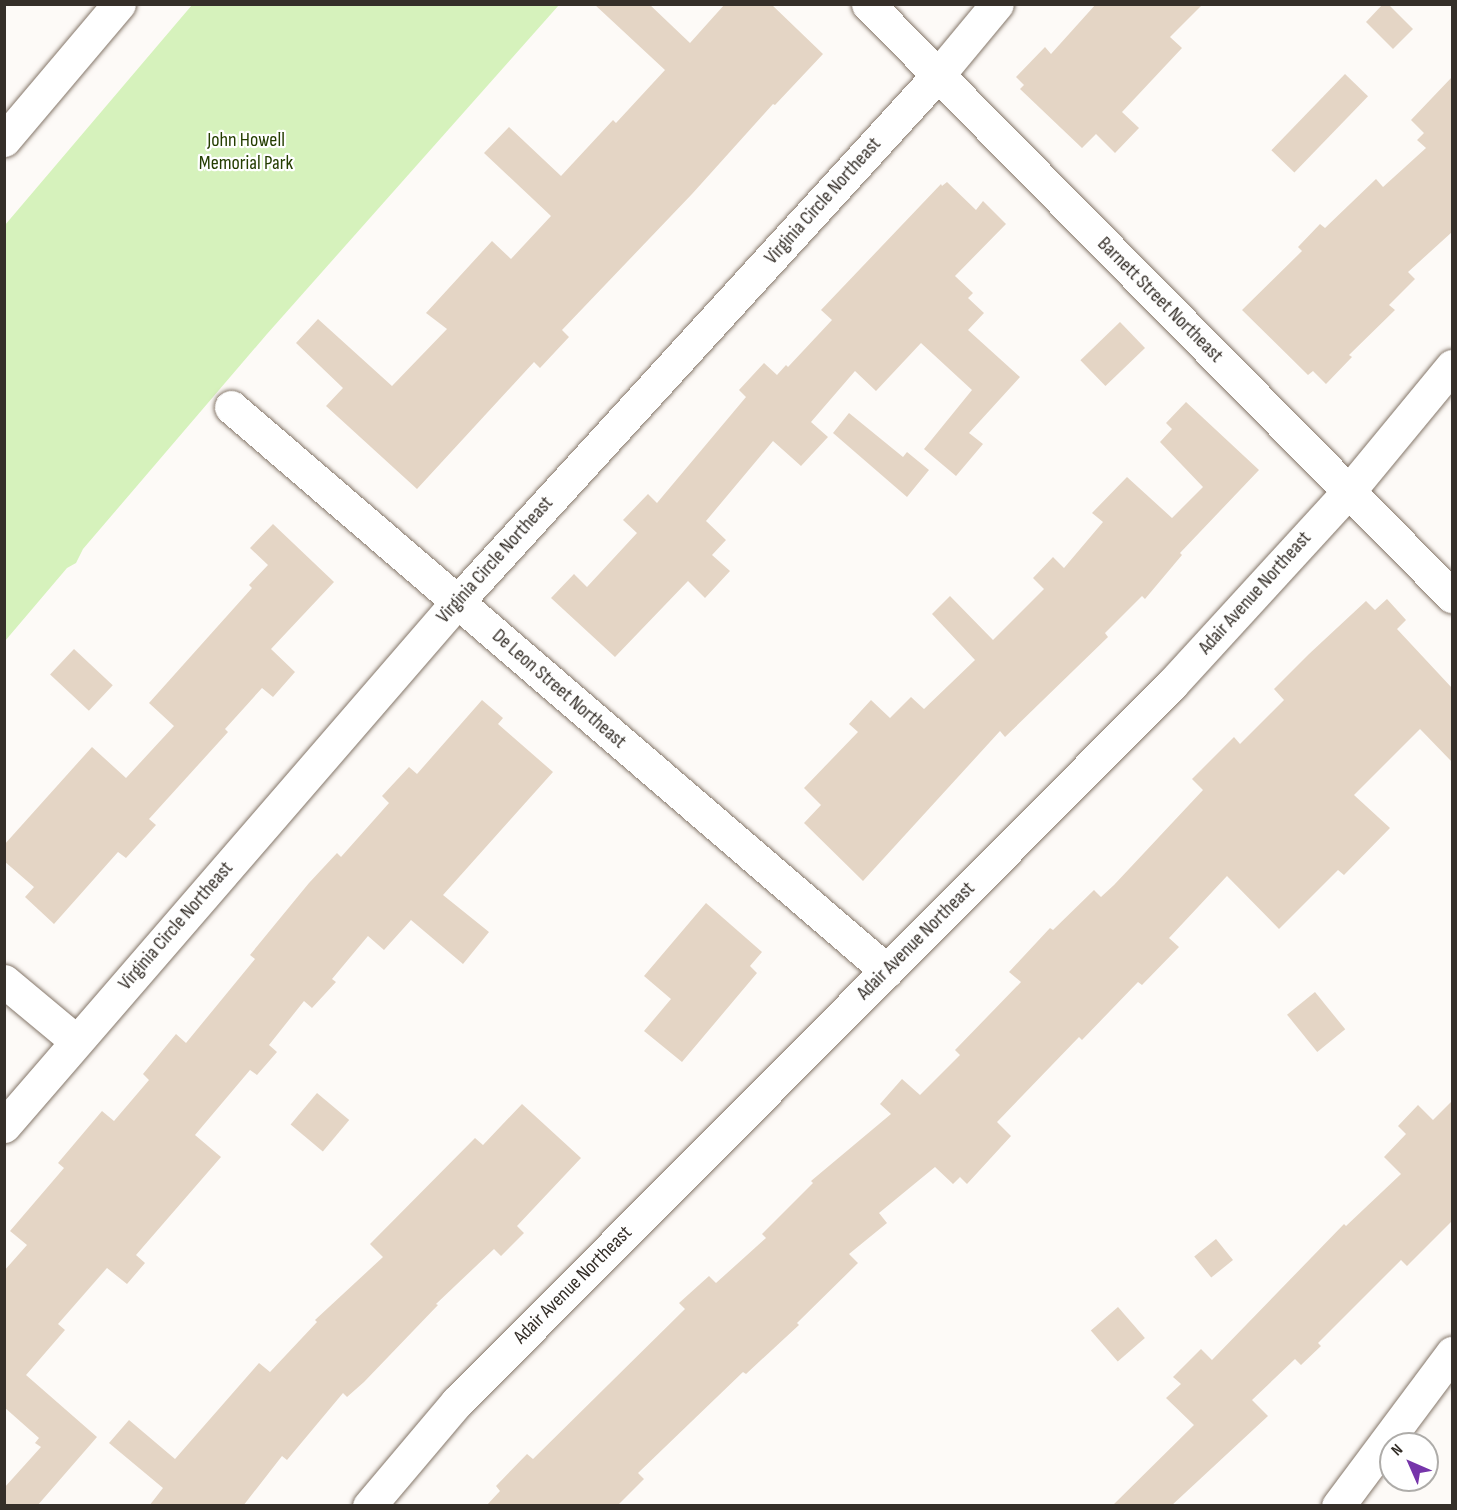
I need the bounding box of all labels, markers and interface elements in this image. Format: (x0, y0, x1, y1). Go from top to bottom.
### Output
park label: John Howell Memorial Park (199, 129, 293, 176)
street label: Virginia Circle Northeast (760, 133, 886, 269)
street label: Barnett Street Northeast (1092, 232, 1228, 368)
street label: Virginia Circle Northeast (432, 492, 558, 628)
street label: Adair Avenue Northeast (1193, 527, 1317, 659)
street label: De Leon Street Northeast (487, 624, 631, 754)
street label: Virginia Circle Northeast (114, 857, 238, 995)
street label: Adair Avenue Northeast (852, 877, 980, 1005)
street label: Adair Avenue Northeast (509, 1221, 637, 1349)
north arrow (1379, 1432, 1439, 1492)
text: N (1388, 1441, 1407, 1460)

